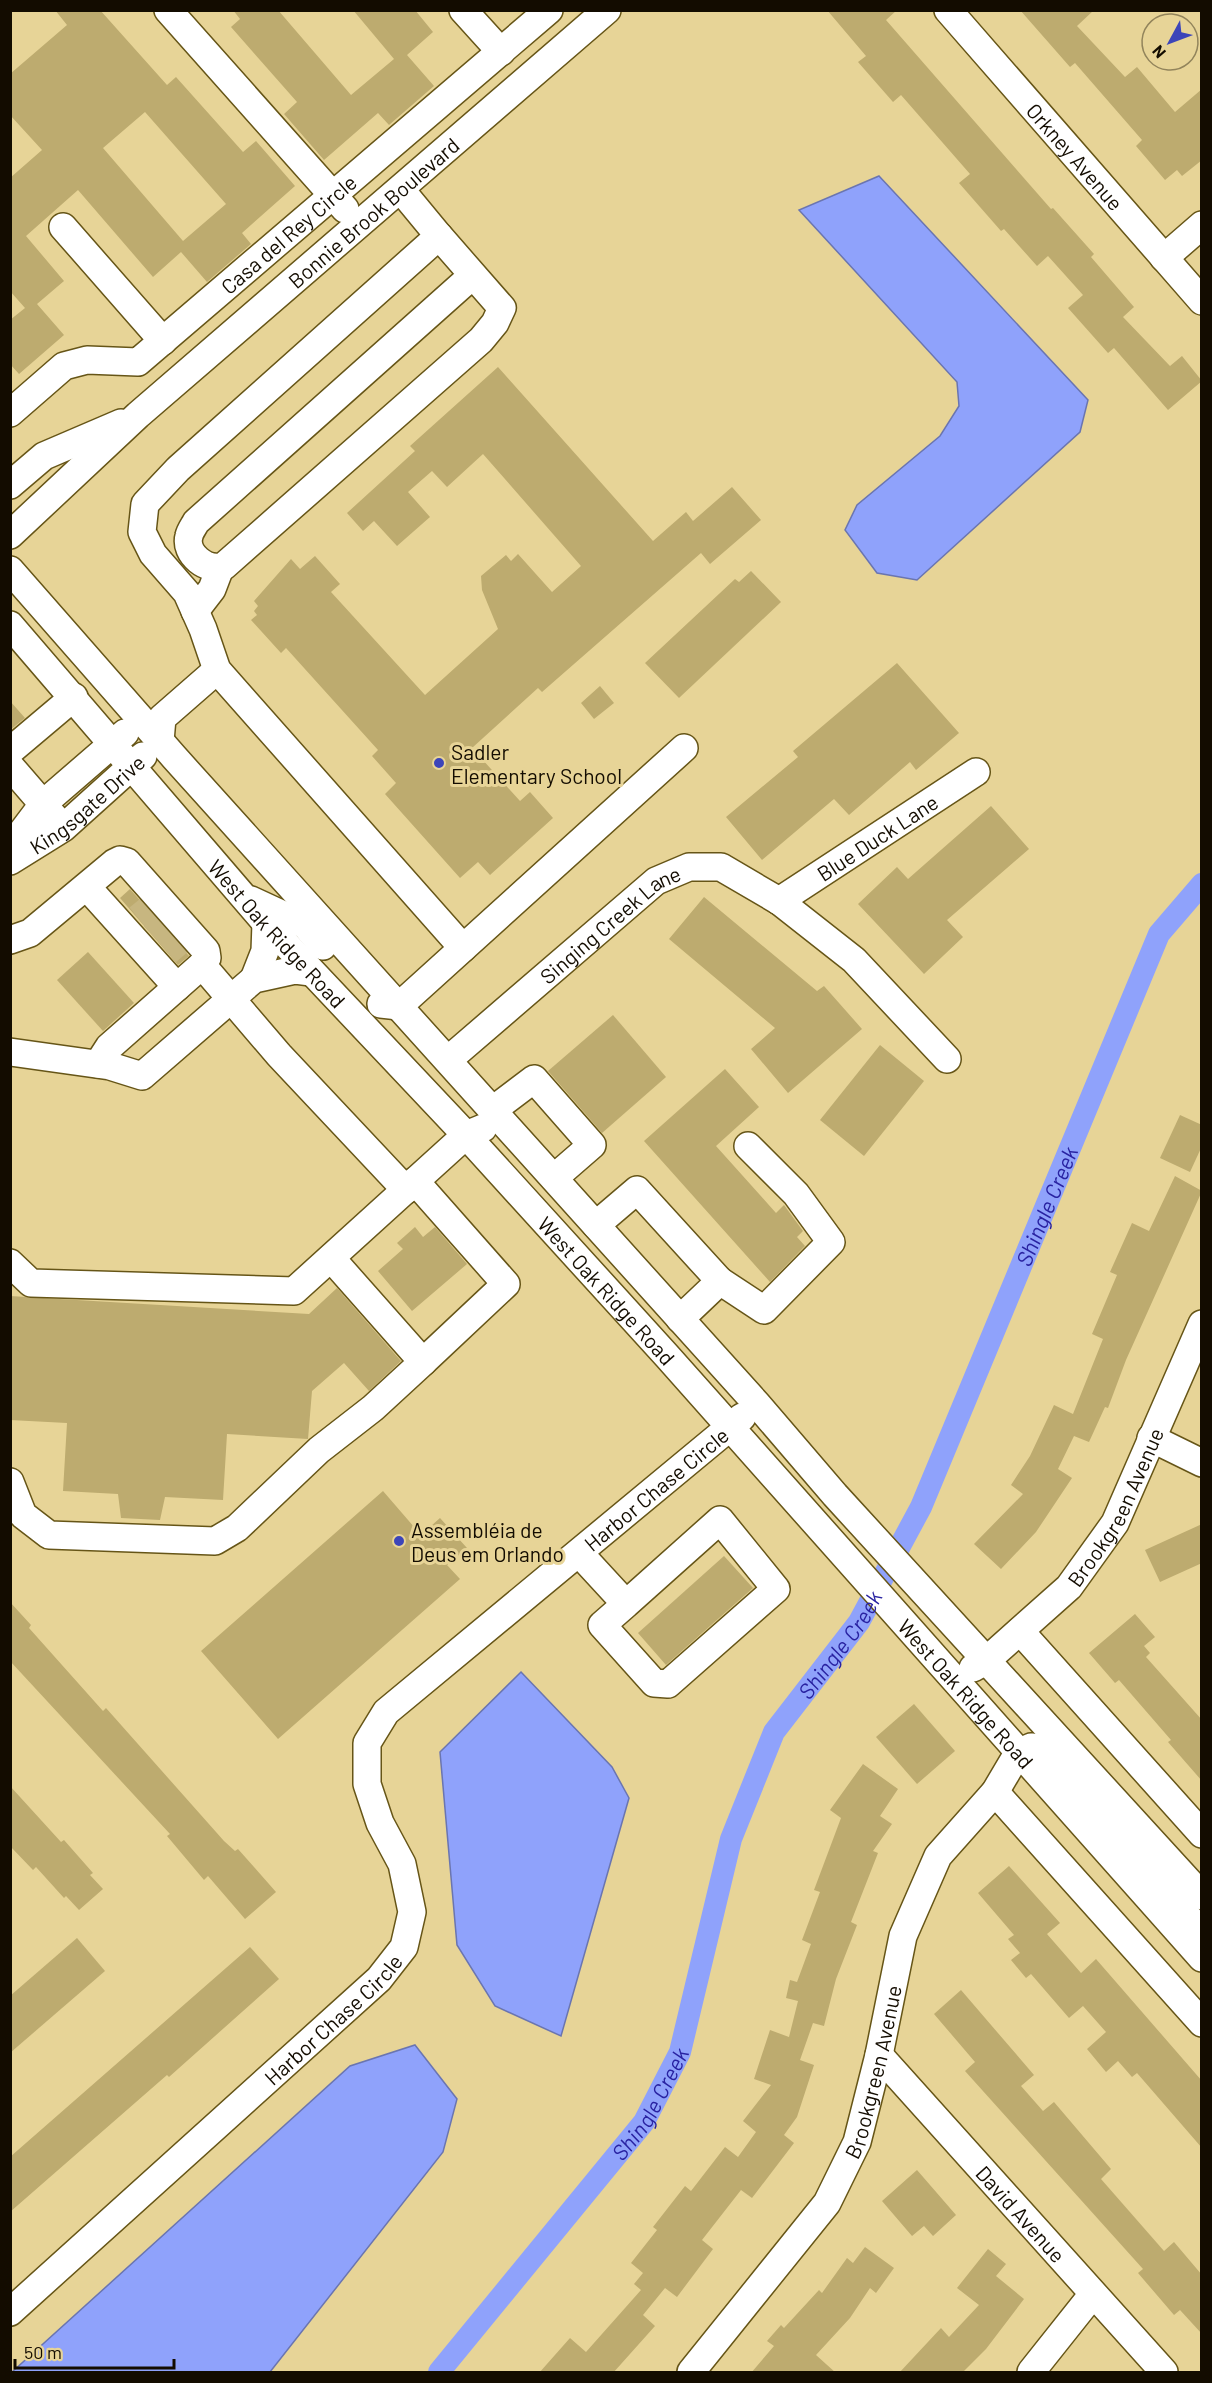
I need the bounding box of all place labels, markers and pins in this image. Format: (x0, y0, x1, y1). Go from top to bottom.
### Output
place label: Sadler Elementary School (451, 739, 622, 788)
marker: Sadler Elementary School (432, 756, 446, 770)
place label: Assembléia de Deus em Orlando (411, 1517, 564, 1566)
marker: Assembléia de Deus em Orlando (392, 1534, 406, 1548)

